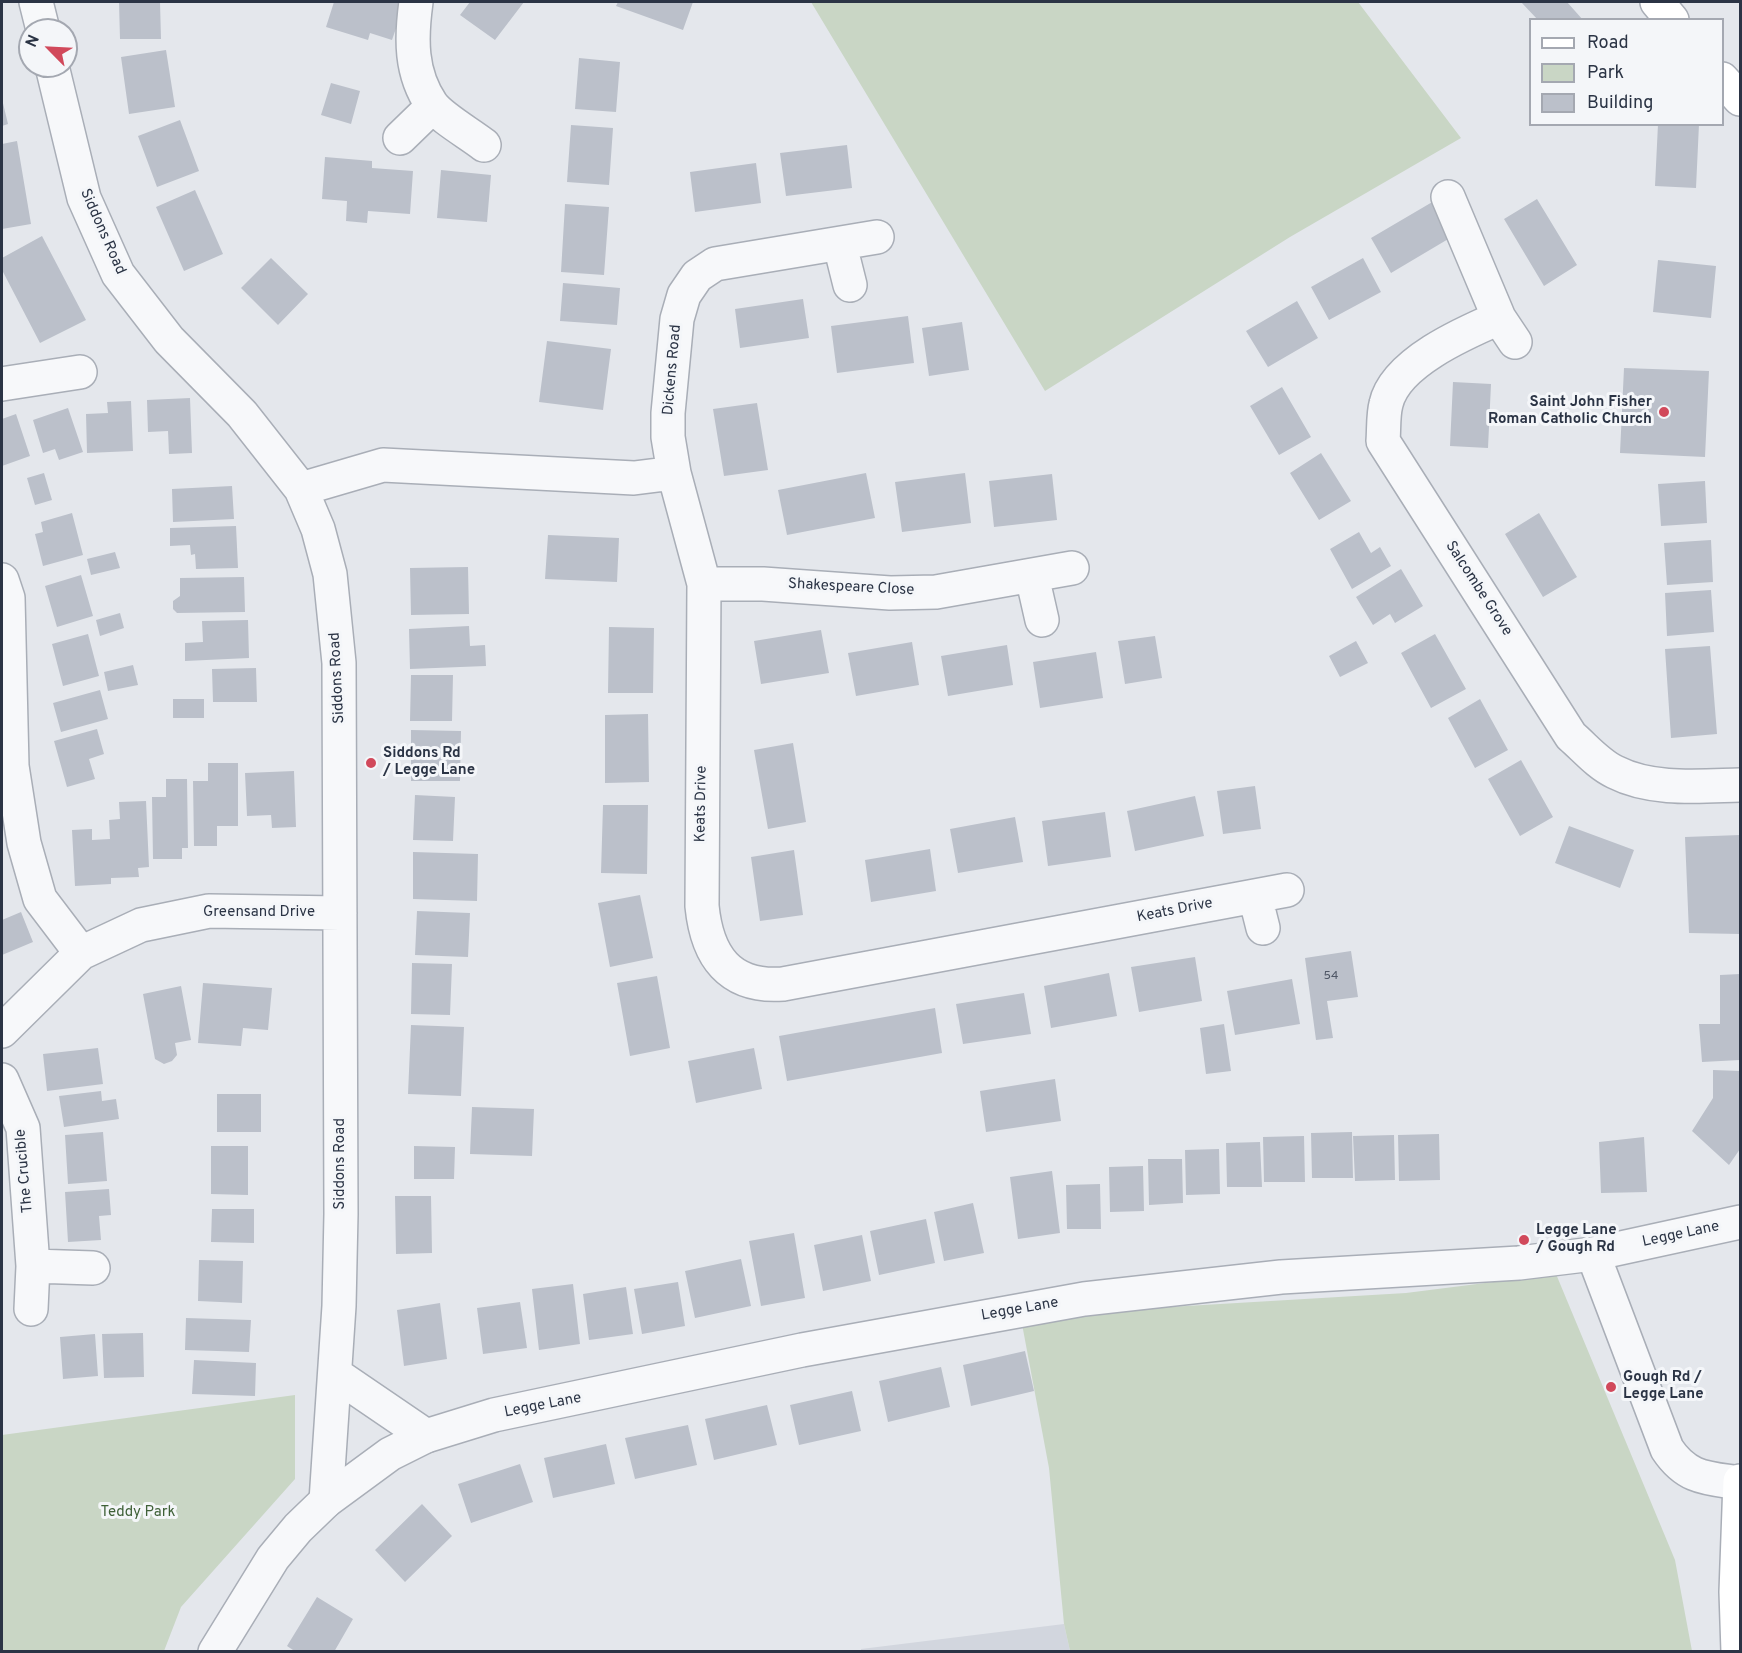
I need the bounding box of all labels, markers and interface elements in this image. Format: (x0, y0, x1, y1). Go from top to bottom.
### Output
north arrow (18, 18, 78, 78)
legend (1529, 18, 1724, 126)
text: N (22, 32, 45, 51)
text: Road (1587, 32, 1629, 55)
text: Park (1587, 62, 1624, 85)
text: Building (1587, 92, 1653, 115)
street label: Siddons Road (75, 186, 129, 278)
street label: Dickens Road (660, 324, 686, 416)
place label: Saint John Fisher Roman Catholic Church (1488, 394, 1652, 429)
marker: Saint John Fisher Roman Catholic Church (1657, 405, 1671, 419)
street label: Salcombe Grove (1441, 538, 1515, 640)
street label: Shakespeare Close (787, 576, 915, 600)
street label: Siddons Road (327, 632, 349, 724)
place label: Siddons Rd / Legge Lane (383, 745, 475, 780)
marker: Siddons Rd / Legge Lane (364, 756, 378, 770)
street label: Keats Drive (692, 765, 712, 843)
street label: Keats Drive (1136, 895, 1214, 927)
street label: Greensand Drive (203, 904, 315, 922)
house number: 54 (1323, 970, 1339, 984)
street label: Siddons Road (332, 1118, 350, 1210)
street label: The Crucible (12, 1128, 38, 1214)
street label: Legge Lane (1641, 1218, 1721, 1252)
place label: Legge Lane / Gough Rd (1536, 1222, 1616, 1257)
marker: Legge Lane / Gough Rd (1517, 1233, 1531, 1247)
street label: Legge Lane (980, 1294, 1060, 1326)
place label: Gough Rd / Legge Lane (1623, 1369, 1703, 1404)
marker: Gough Rd / Legge Lane (1604, 1380, 1618, 1394)
street label: Legge Lane (503, 1390, 583, 1422)
park label: Teddy Park (100, 1504, 176, 1522)

